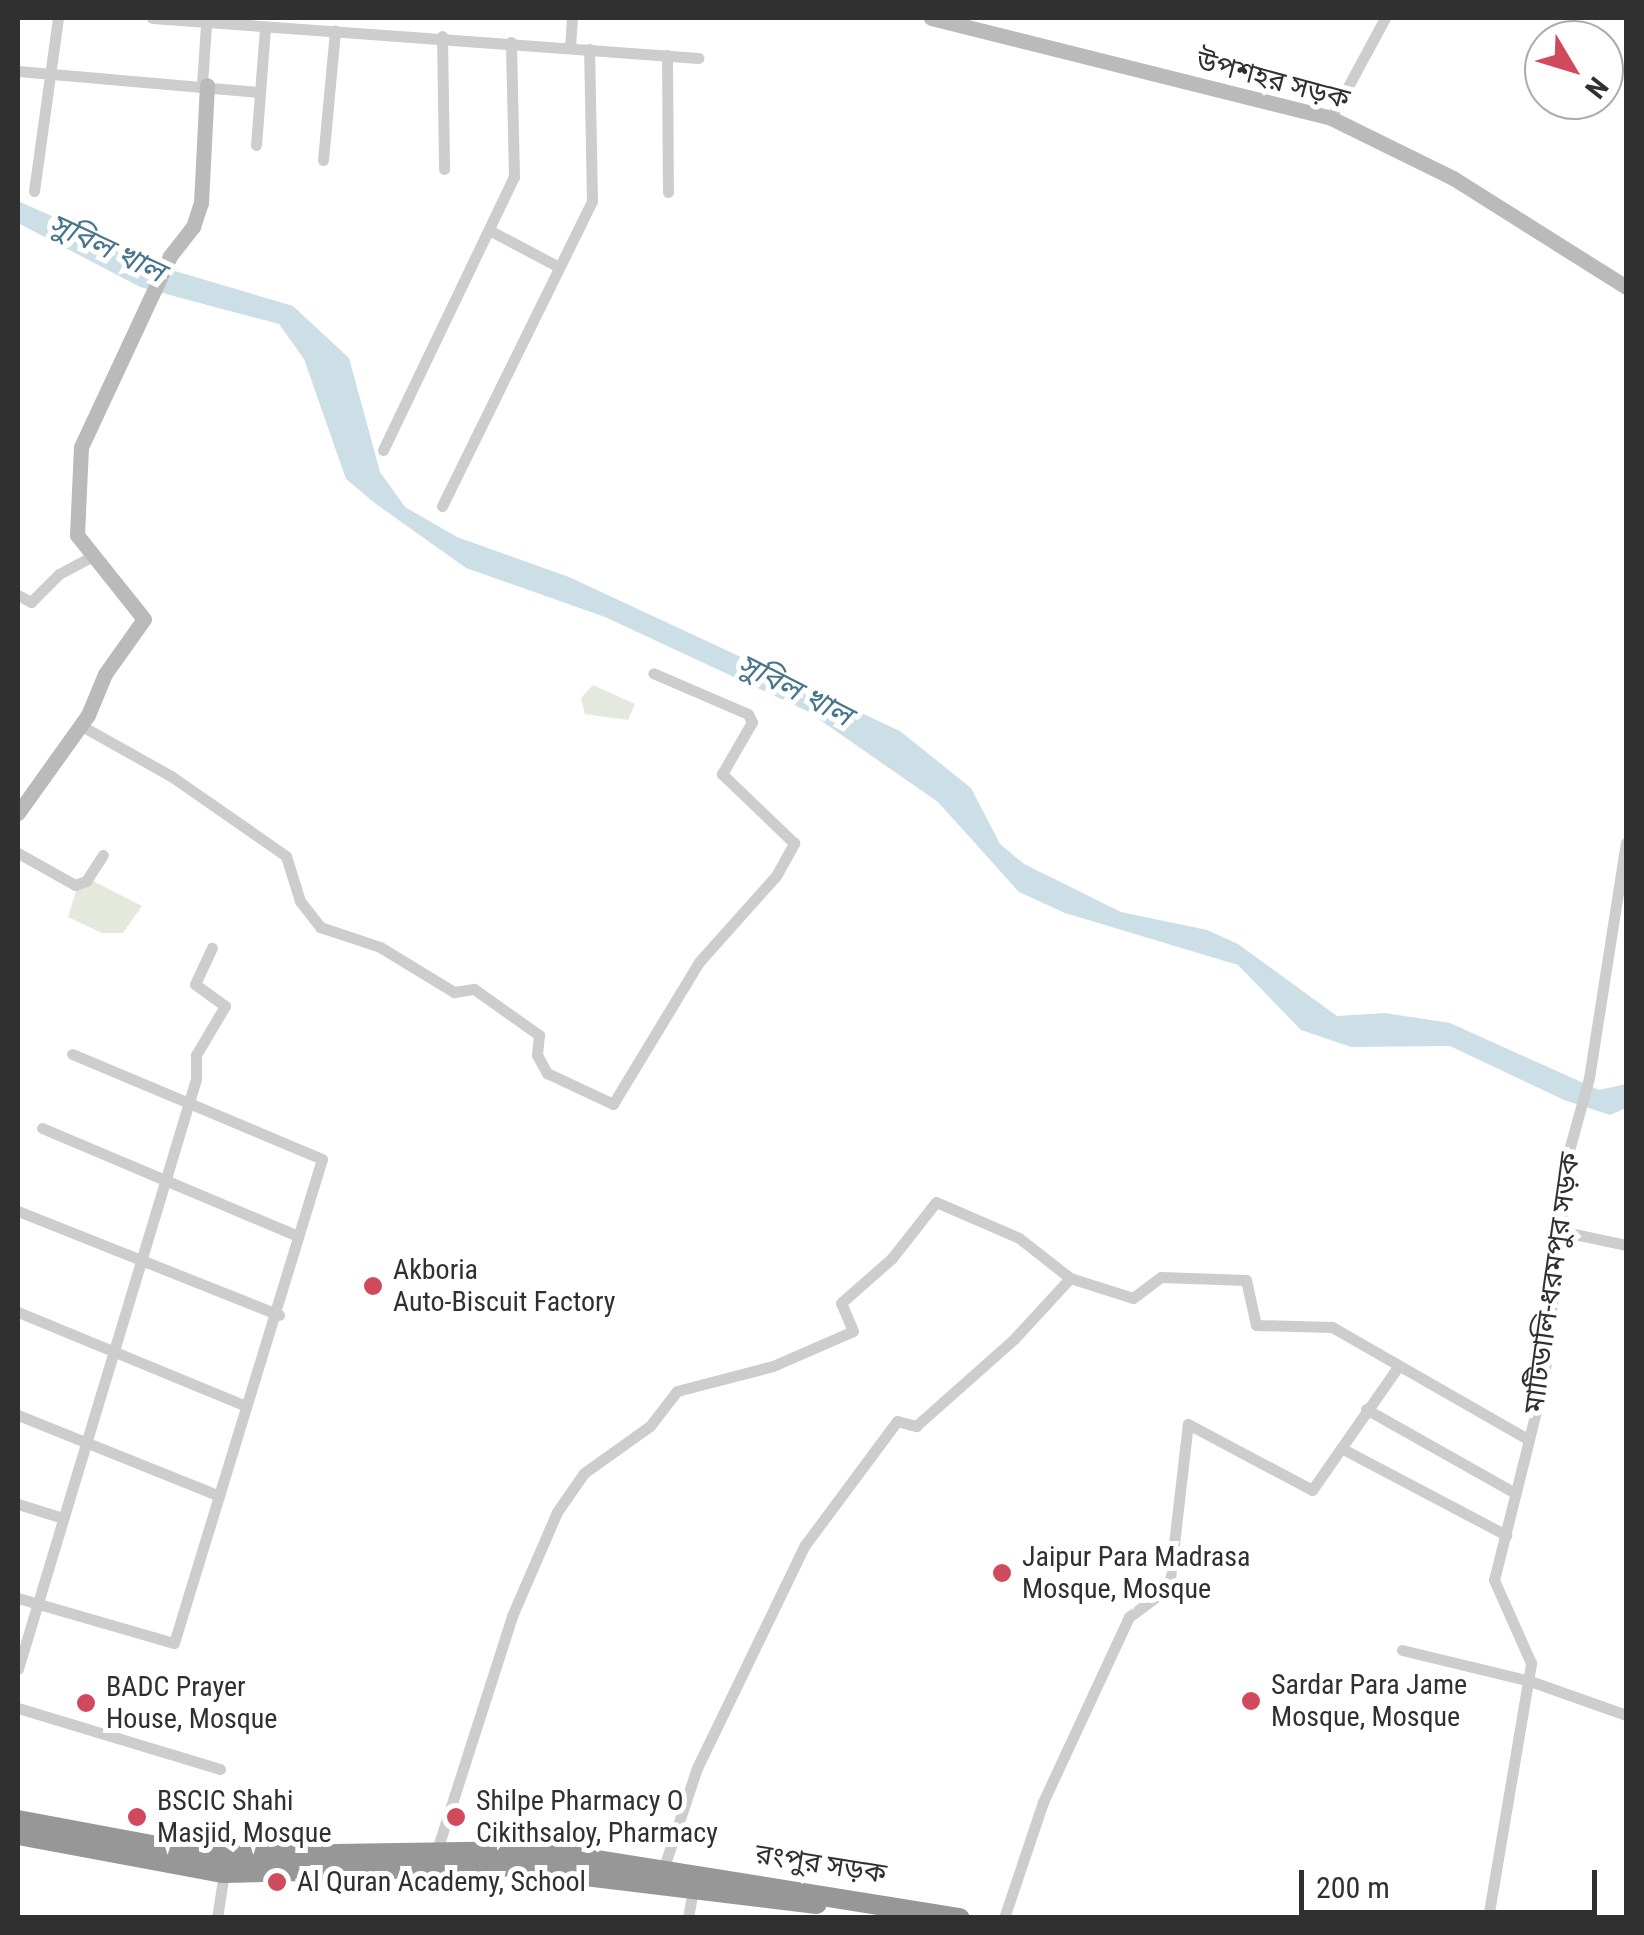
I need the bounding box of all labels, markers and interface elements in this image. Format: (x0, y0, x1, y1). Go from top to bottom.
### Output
north arrow (1524, 20, 1624, 120)
street label: উপশহর সড়ক (1193, 43, 1353, 117)
text: N (1578, 71, 1615, 104)
water label: সুবিল খাল (44, 206, 170, 290)
water label: সুবিল খাল (732, 646, 858, 734)
street label: মাটিডালি-ধরমপুর সড়ক (1517, 1150, 1587, 1416)
place label: Akboria Auto-Biscuit Factory (393, 1253, 615, 1319)
marker: Akboria Auto-Biscuit Factory (362, 1275, 384, 1297)
place label: Jaipur Para Madrasa Mosque, Mosque (1022, 1540, 1250, 1606)
marker: Jaipur Para Madrasa Mosque, Mosque (991, 1562, 1013, 1584)
place label: Sardar Para Jame Mosque, Mosque (1271, 1668, 1467, 1734)
place label: BADC Prayer House, Mosque (106, 1670, 277, 1736)
marker: Sardar Para Jame Mosque, Mosque (1240, 1690, 1262, 1712)
marker: BADC Prayer House, Mosque (75, 1692, 97, 1714)
place label: BSCIC Shahi Masjid, Mosque (157, 1784, 332, 1850)
place label: Shilpe Pharmacy O Cikithsaloy, Pharmacy (476, 1784, 718, 1850)
marker: BSCIC Shahi Masjid, Mosque (126, 1806, 148, 1828)
marker: Shilpe Pharmacy O Cikithsaloy, Pharmacy (445, 1806, 467, 1828)
street label: রংপুর সড়ক (753, 1837, 889, 1891)
scale bar (1304, 1850, 1602, 1912)
place label: Al Quran Academy, School (297, 1865, 586, 1899)
text: 200 m (1316, 1870, 1390, 1905)
marker: Al Quran Academy, School (266, 1871, 288, 1893)

